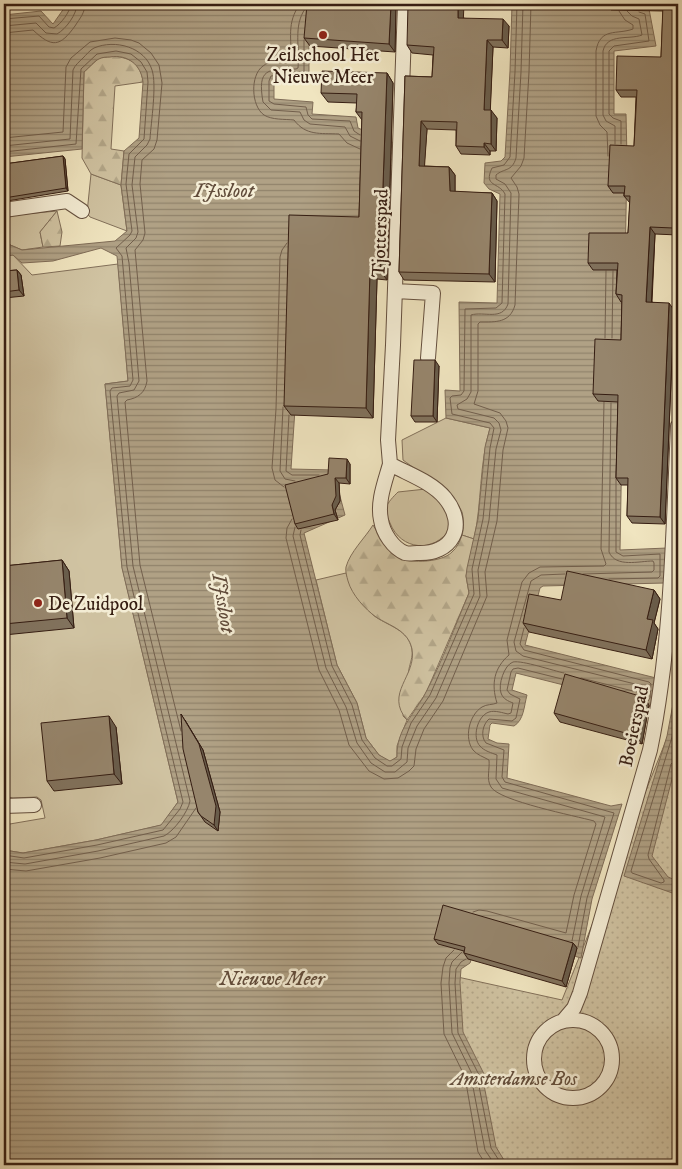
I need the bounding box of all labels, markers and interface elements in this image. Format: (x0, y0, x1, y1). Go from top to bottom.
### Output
marker: Zeilschool Het Nieuwe Meer (317, 29, 329, 41)
place label: Zeilschool Het Nieuwe Meer (267, 44, 379, 89)
water label: IJssloot (192, 179, 256, 204)
street label: Tjotterspad (367, 188, 394, 278)
water label: IJssloot (205, 570, 240, 636)
place label: De Zuidpool (48, 593, 144, 616)
marker: De Zuidpool (32, 597, 44, 609)
street label: Boeierspad (615, 683, 654, 769)
water label: Nieuwe Meer (219, 967, 326, 992)
park label: Amsterdamse Bos (449, 1068, 578, 1091)

